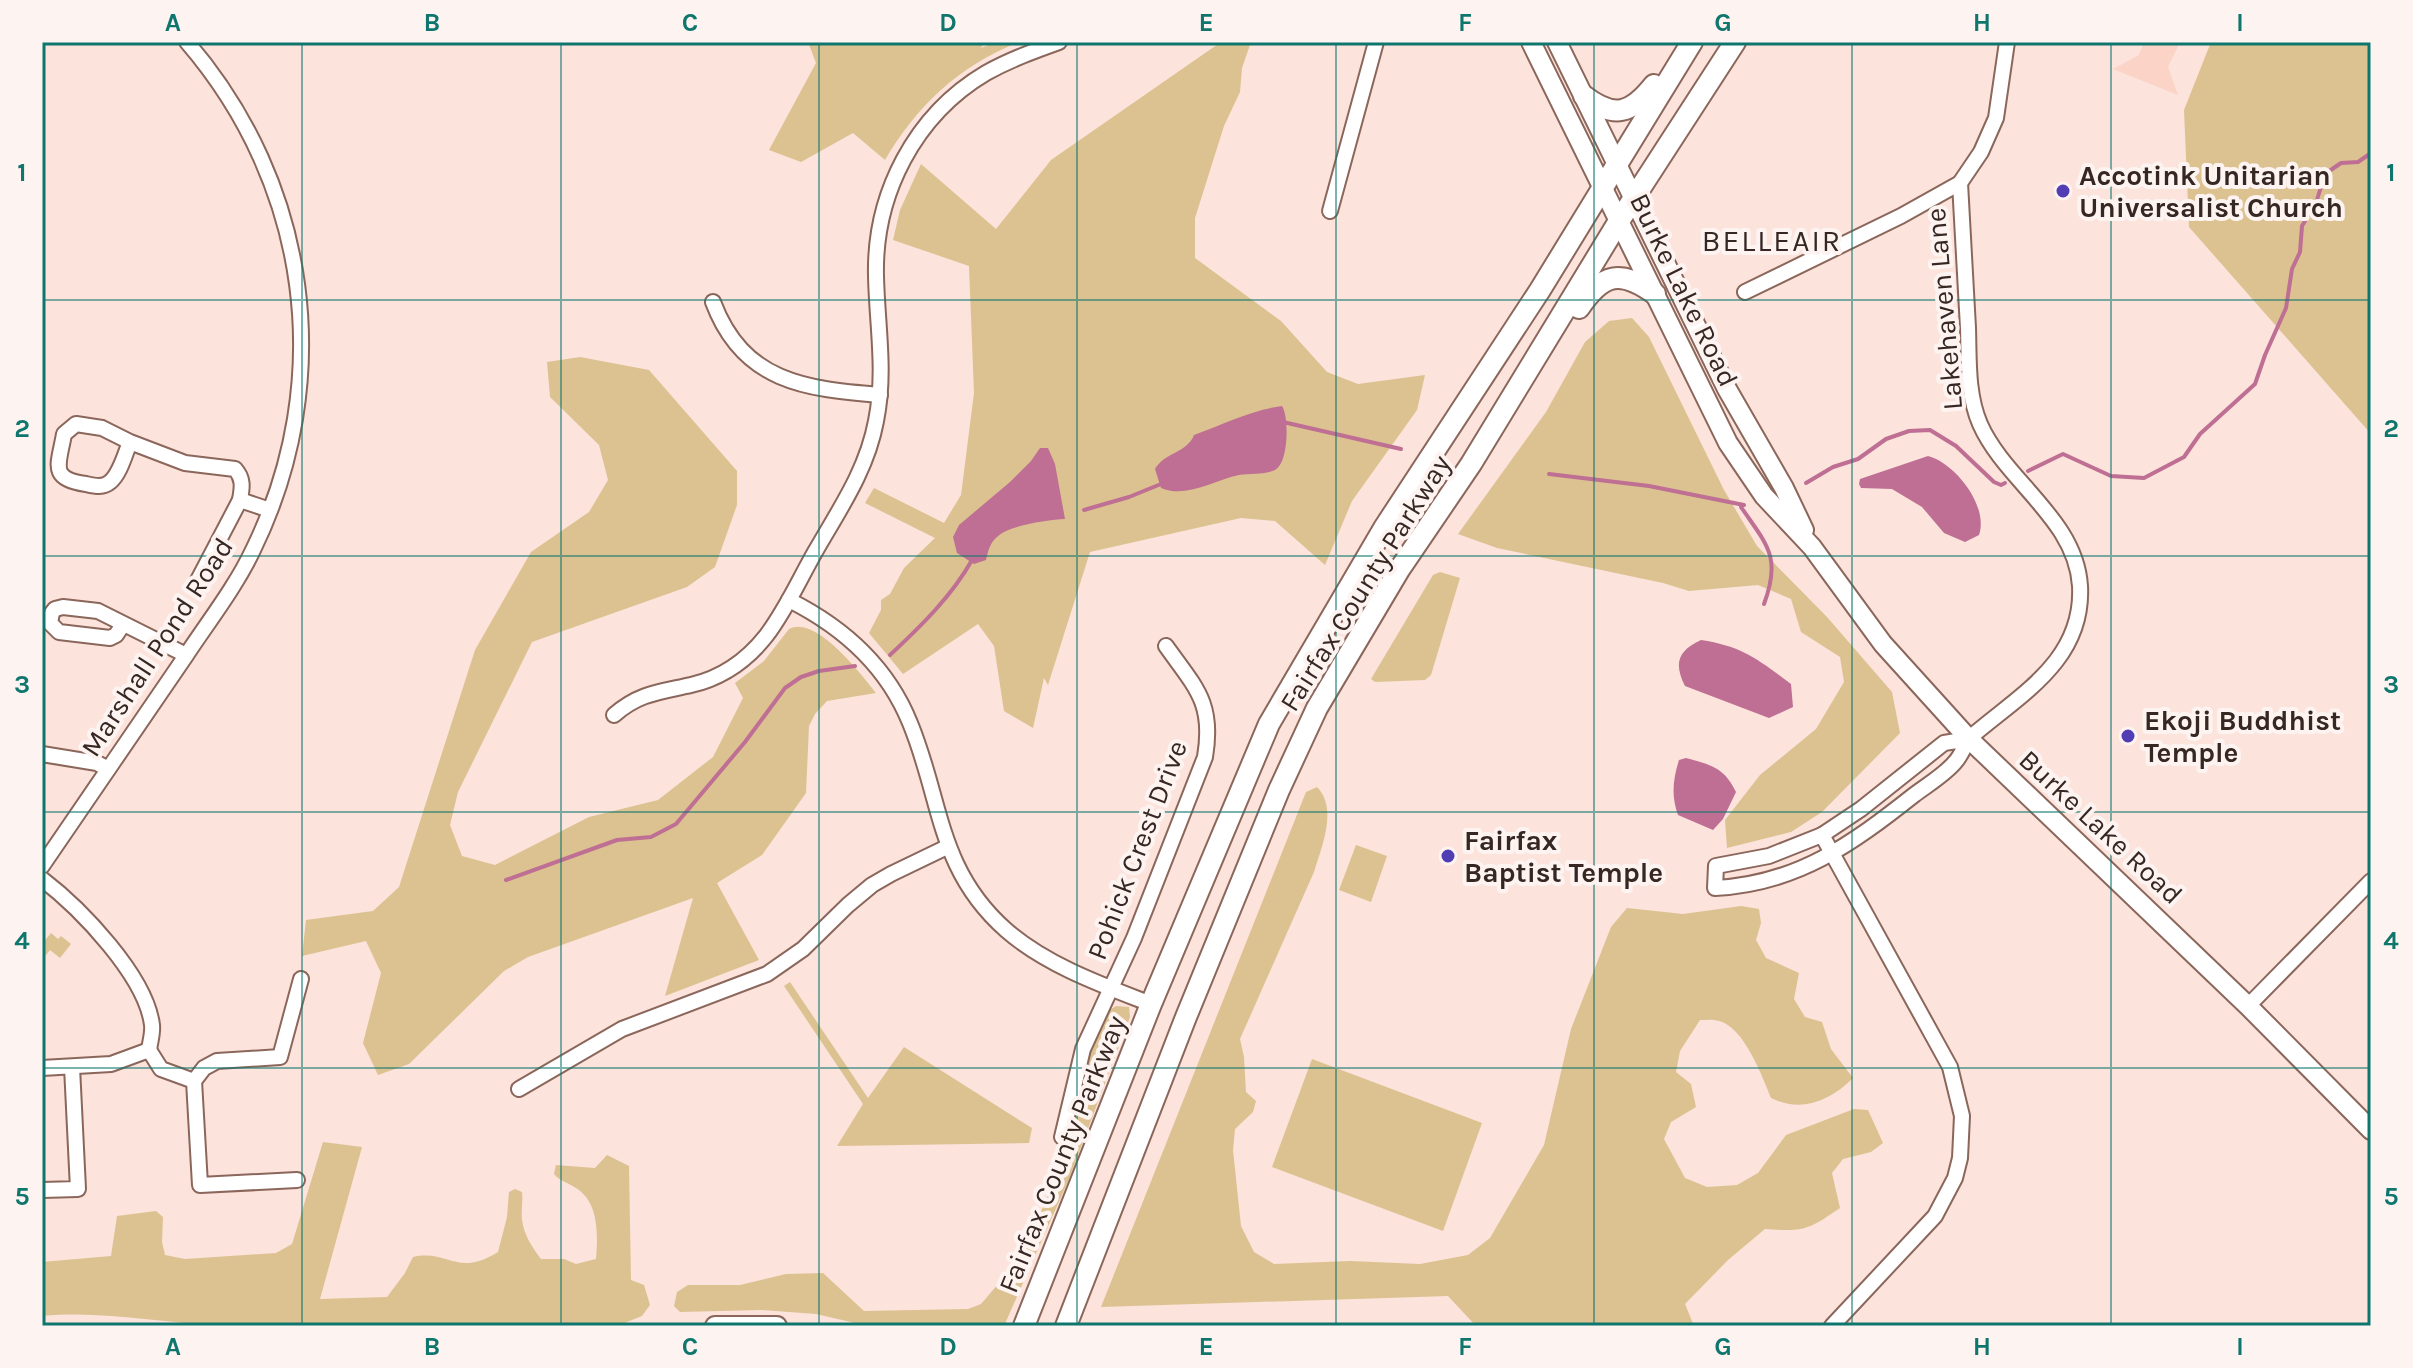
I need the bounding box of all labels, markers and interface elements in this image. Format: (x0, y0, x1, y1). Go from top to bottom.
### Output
text: A (165, 7, 181, 38)
text: B (424, 7, 440, 38)
text: C (682, 7, 698, 38)
text: D (939, 7, 957, 38)
text: E (1198, 7, 1214, 38)
text: F (1458, 7, 1472, 38)
text: G (1714, 7, 1732, 38)
text: H (1973, 7, 1991, 38)
text: I (2236, 7, 2244, 38)
text: 1 (17, 157, 27, 188)
text: 1 (2386, 157, 2396, 188)
place label: Accotink Unitarian Universalist Church (2079, 159, 2343, 224)
marker: Accotink Unitarian Universalist Church (2054, 182, 2072, 200)
street label: Burke Lake Road (1623, 188, 1745, 392)
street label: Lakehaven Lane (1919, 207, 1969, 411)
district label: BELLEAIR (1702, 223, 1842, 259)
text: 2 (14, 413, 30, 444)
text: 2 (2383, 413, 2399, 444)
street label: Fairfax County Parkway (1273, 449, 1457, 717)
street label: Marshall Pond Road (74, 531, 240, 763)
text: 3 (14, 669, 30, 700)
text: 3 (2383, 669, 2399, 700)
place label: Ekoji Buddhist Temple (2144, 704, 2341, 769)
marker: Ekoji Buddhist Temple (2119, 727, 2137, 745)
street label: Pohick Crest Drive (1080, 736, 1194, 964)
street label: Burke Lake Road (2013, 743, 2189, 911)
place label: Fairfax Baptist Temple (1464, 824, 1663, 889)
marker: Fairfax Baptist Temple (1439, 847, 1457, 865)
text: 4 (14, 925, 30, 956)
text: 4 (2383, 925, 2399, 956)
street label: Fairfax County Parkway (991, 1011, 1133, 1297)
text: 5 (14, 1181, 30, 1212)
text: 5 (2383, 1181, 2399, 1212)
text: A (165, 1331, 181, 1362)
text: B (424, 1331, 440, 1362)
text: C (682, 1331, 698, 1362)
text: D (939, 1331, 957, 1362)
text: E (1198, 1331, 1214, 1362)
text: F (1458, 1331, 1472, 1362)
text: G (1714, 1331, 1732, 1362)
text: H (1973, 1331, 1991, 1362)
text: I (2236, 1331, 2244, 1362)

